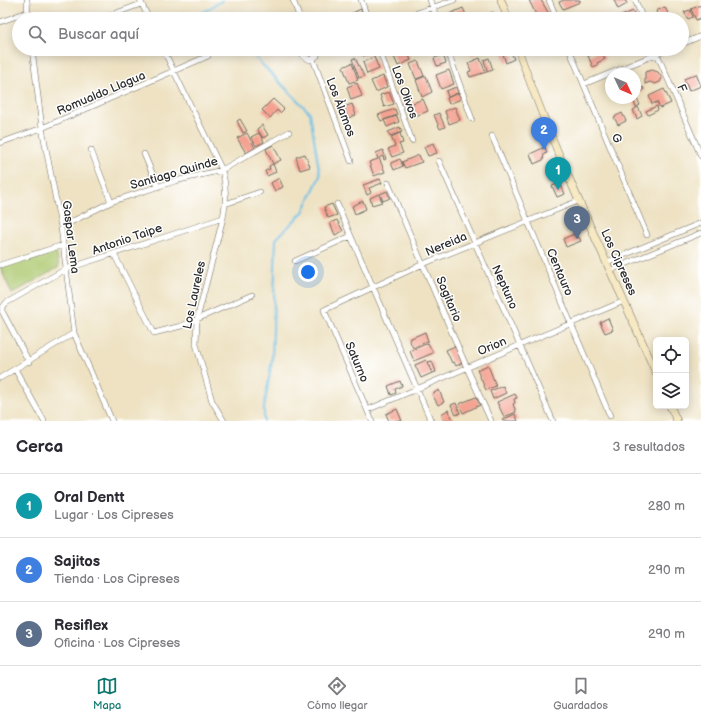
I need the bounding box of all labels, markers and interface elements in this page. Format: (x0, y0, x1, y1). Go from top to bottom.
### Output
search box (12, 12, 689, 56)
icon: search (26, 23, 48, 45)
text: Buscar aquí (58, 25, 139, 44)
street label: Los Olivos (388, 64, 421, 121)
street label: Romualdo Llagua (55, 68, 148, 119)
north arrow (605, 68, 641, 104)
street label: Los Àlamos (322, 75, 361, 139)
street label: F (673, 82, 690, 95)
pin: 2 (531, 117, 557, 150)
street label: G (608, 131, 625, 145)
street label: Santiago Quinde (128, 154, 220, 193)
pin: 1 (545, 157, 571, 190)
street label: Gaspar Lema (59, 200, 82, 275)
pin: 3 (564, 206, 590, 239)
street label: Antonio Taipe (90, 220, 164, 258)
street label: Los Cipreses (597, 227, 640, 298)
street label: Nereida (423, 229, 469, 260)
street label: Centauro (543, 246, 576, 298)
street label: Los Laureles (180, 260, 209, 331)
your location (298, 262, 318, 282)
street label: Neptuno (488, 263, 521, 312)
street label: Sagitario (432, 274, 465, 324)
street label: Orion (476, 334, 509, 359)
map controls (653, 337, 689, 409)
button: locate (653, 337, 689, 373)
street label: Saturno (341, 340, 372, 385)
button: layers (653, 373, 689, 409)
text: Cerca (16, 437, 63, 457)
text: 3 resultados (613, 439, 685, 455)
text: Oral Dentt (54, 488, 125, 507)
text: 1 (26, 498, 32, 514)
text: 280 m (648, 498, 685, 514)
text: Lugar · Los Cipreses (54, 507, 174, 523)
text: Sajitos (54, 552, 100, 571)
text: 2 (25, 562, 33, 578)
text: 290 m (648, 562, 685, 578)
text: Tienda · Los Cipreses (54, 571, 180, 587)
text: Resiflex (54, 616, 108, 635)
text: 3 (25, 626, 33, 642)
text: 290 m (648, 626, 685, 642)
text: Oficina · Los Cipreses (54, 635, 180, 651)
tab: Mapa (93, 675, 121, 712)
tab: Cómo llegar (307, 675, 367, 712)
tab: Guardados (553, 675, 608, 712)

